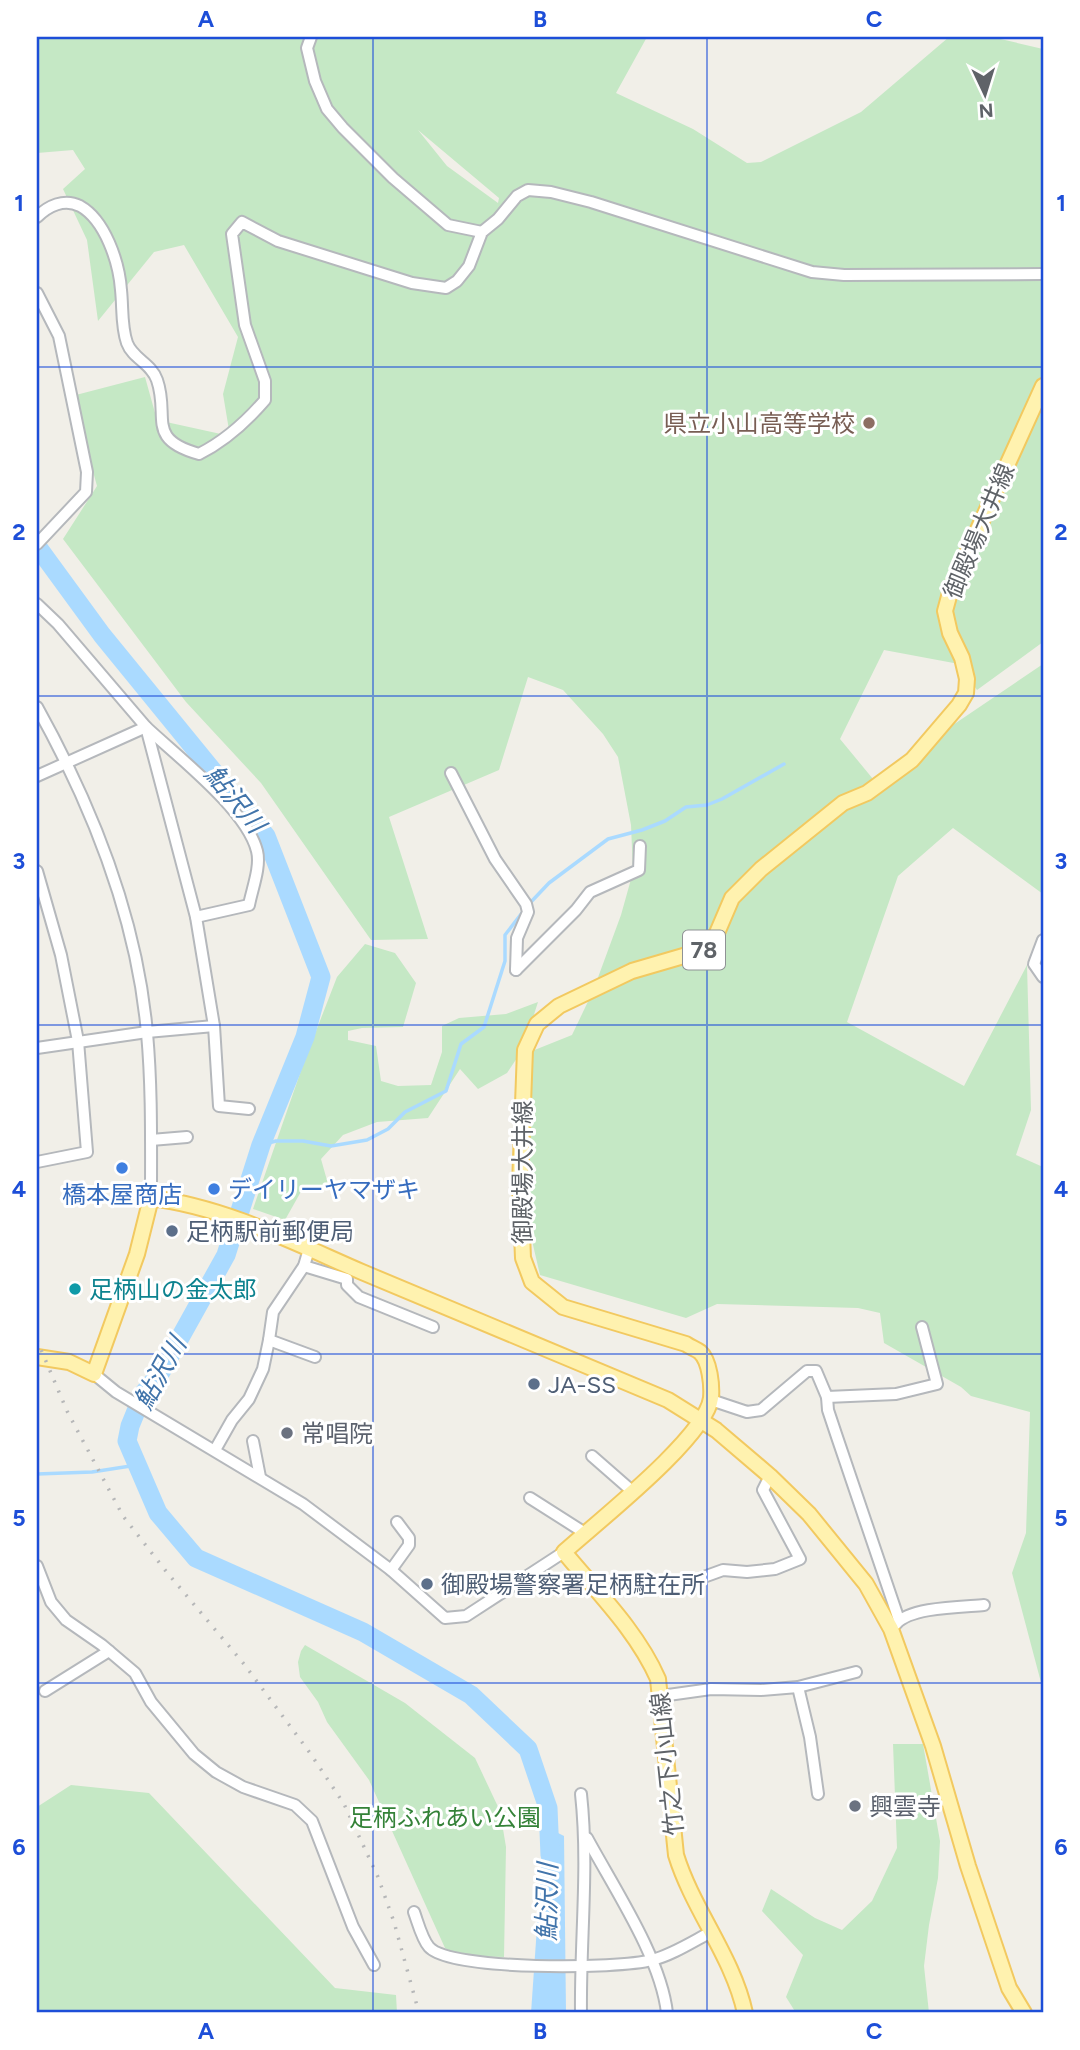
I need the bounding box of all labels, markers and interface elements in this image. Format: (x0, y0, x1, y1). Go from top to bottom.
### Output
text: A (198, 5, 215, 33)
text: B (533, 5, 547, 33)
text: C (866, 5, 883, 33)
north arrow (950, 60, 1020, 130)
text: N (978, 98, 994, 122)
text: 1 (14, 189, 24, 217)
text: 1 (1056, 189, 1066, 217)
place label: 県立小山高等学校 (663, 409, 855, 438)
marker: 県立小山高等学校 (861, 415, 877, 431)
street label: 御殿場大井線 (938, 459, 1020, 603)
text: 2 (12, 518, 26, 546)
text: 2 (1054, 518, 1068, 546)
water label: 鮎沢川 (198, 759, 274, 842)
text: 3 (13, 847, 25, 875)
text: 3 (1055, 847, 1067, 875)
road number: 78 (683, 931, 725, 970)
street label: 御殿場大井線 (508, 1100, 537, 1244)
marker: 橋本屋商店 (114, 1160, 130, 1176)
text: 4 (12, 1175, 26, 1203)
place label: デイリーヤマザキ (228, 1175, 420, 1204)
text: 4 (1054, 1175, 1068, 1203)
place label: 橋本屋商店 (62, 1180, 182, 1209)
marker: デイリーヤマザキ (206, 1181, 222, 1197)
place label: 足柄駅前郵便局 (186, 1217, 354, 1246)
marker: 足柄駅前郵便局 (164, 1223, 180, 1239)
place label: 足柄山の金太郎 (89, 1275, 257, 1304)
marker: 足柄山の金太郎 (67, 1281, 83, 1297)
water label: 鮎沢川 (127, 1329, 194, 1415)
place label: JA-SS (548, 1370, 616, 1399)
marker: JA-SS (526, 1376, 542, 1392)
place label: 常唱院 (301, 1419, 373, 1448)
marker: 常唱院 (279, 1425, 295, 1441)
text: 5 (12, 1504, 26, 1532)
text: 5 (1054, 1504, 1068, 1532)
place label: 御殿場警察署足柄駐在所 (441, 1570, 705, 1599)
marker: 御殿場警察署足柄駐在所 (419, 1576, 435, 1592)
street label: 竹之下小山線 (645, 1691, 689, 1837)
place label: 興雲寺 (869, 1792, 941, 1821)
marker: 興雲寺 (847, 1798, 863, 1814)
park label: 足柄ふれあい公園 (349, 1803, 541, 1832)
text: 6 (12, 1833, 26, 1861)
text: 6 (1054, 1833, 1068, 1861)
water label: 鮎沢川 (530, 1860, 564, 1941)
text: A (198, 2017, 215, 2045)
text: B (533, 2017, 547, 2045)
text: C (866, 2017, 883, 2045)

